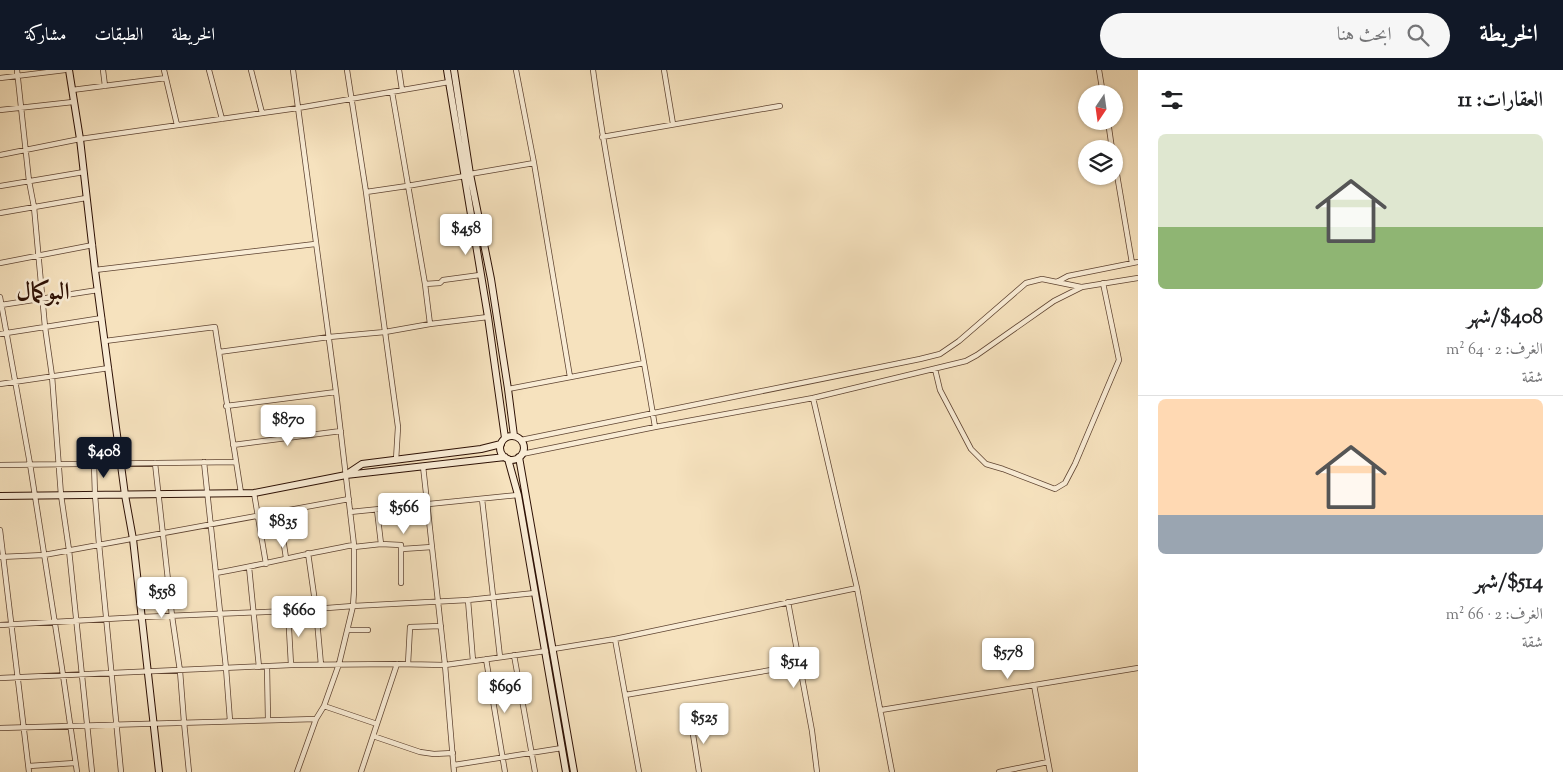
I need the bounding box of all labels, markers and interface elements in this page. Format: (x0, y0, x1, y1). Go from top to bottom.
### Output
search box (1100, 13, 1450, 58)
text: الخريطة (1480, 18, 1538, 52)
icon: search (1404, 21, 1432, 49)
text: ابحث هنا (1337, 22, 1392, 49)
text: مشاركة (25, 23, 66, 49)
text: الطبقات (94, 23, 143, 49)
text: الخريطة (171, 23, 215, 49)
north arrow (1078, 85, 1122, 130)
map controls (1078, 85, 1123, 185)
icon: filters (1158, 86, 1186, 114)
text: العقارات: 11 (1458, 86, 1543, 116)
button: layers (1078, 140, 1123, 185)
icon: home (1306, 166, 1396, 256)
pin: $458 (436, 214, 496, 256)
text: $458 (451, 218, 481, 241)
district label: البوكمال (16, 276, 70, 310)
text: $408/شهر (1467, 303, 1543, 333)
text: الغرف: 2 · 64 m² (1446, 339, 1543, 362)
text: شقة (1522, 367, 1543, 390)
pin: $870 (258, 404, 318, 447)
text: $870 (272, 409, 304, 432)
icon: home (1306, 432, 1396, 522)
pin: $408 (74, 436, 134, 479)
text: $408 (88, 441, 120, 464)
pin: $566 (374, 492, 434, 535)
text: $566 (389, 497, 419, 520)
pin: $835 (253, 506, 313, 549)
text: $835 (269, 511, 297, 534)
text: $514/شهر (1474, 568, 1543, 598)
pin: $558 (132, 576, 192, 619)
text: $558 (148, 581, 176, 604)
pin: $660 (269, 596, 329, 638)
text: $660 (283, 600, 315, 623)
text: الغرف: 2 · 66 m² (1446, 604, 1543, 627)
text: شقة (1522, 632, 1543, 655)
pin: $578 (978, 638, 1038, 680)
text: $578 (993, 642, 1023, 665)
pin: $514 (764, 646, 824, 689)
text: $514 (780, 651, 808, 674)
pin: $696 (475, 672, 535, 714)
text: $696 (489, 676, 521, 699)
pin: $525 (674, 702, 734, 745)
text: $525 (691, 707, 717, 730)

